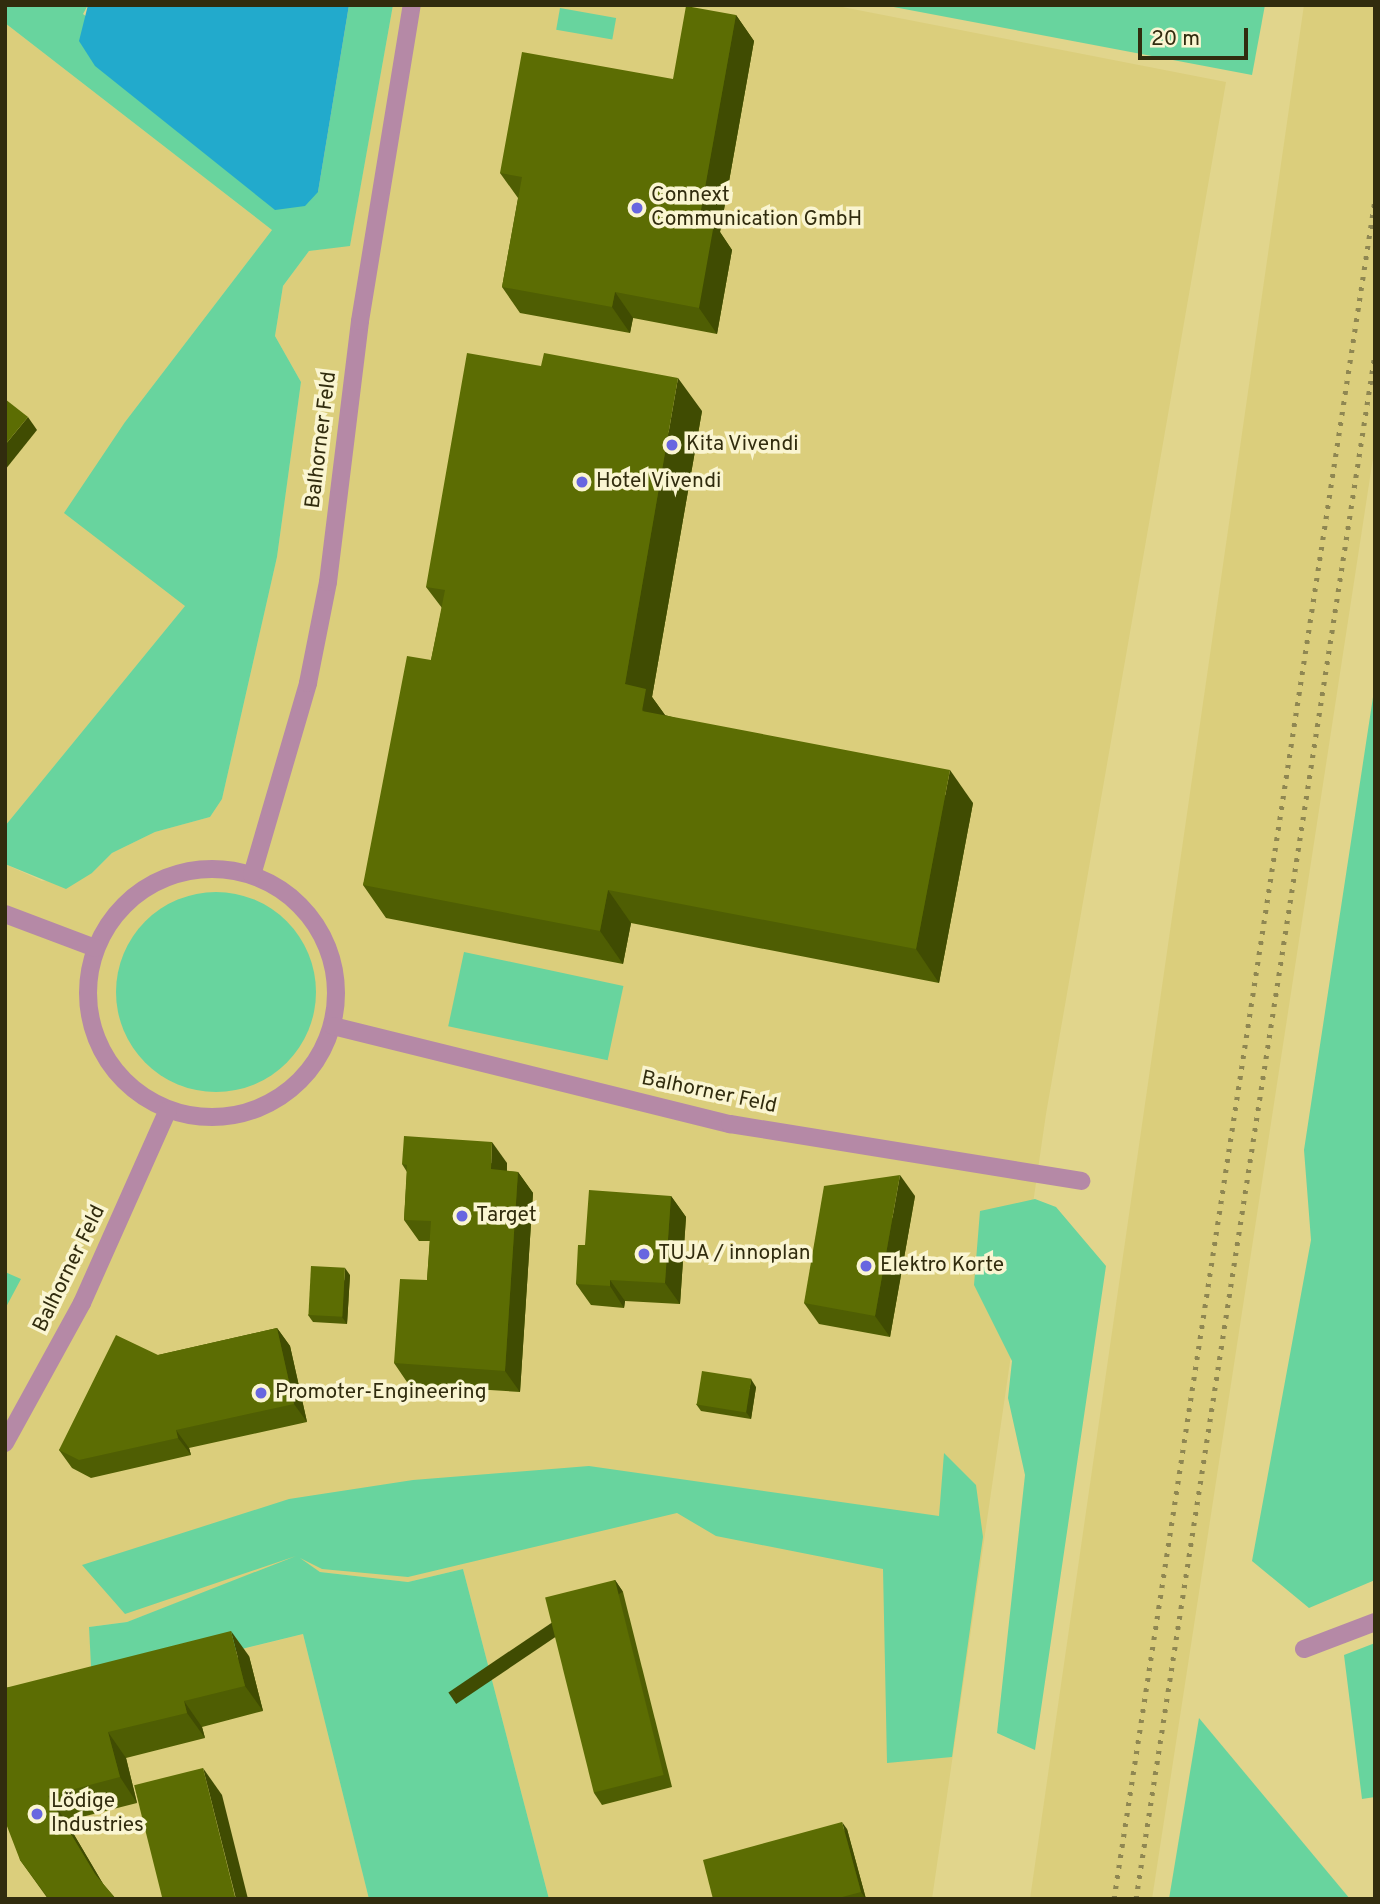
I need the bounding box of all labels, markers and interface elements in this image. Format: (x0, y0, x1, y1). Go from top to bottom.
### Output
scale bar (1142, 14, 1252, 58)
text: 20 m (1151, 26, 1200, 53)
place label: Connext Communication GmbH (651, 183, 862, 233)
marker: Connext Communication GmbH (629, 200, 645, 216)
street label: Balhorner Feld (301, 370, 343, 510)
place label: Kita Vivendi (686, 432, 799, 458)
marker: Kita Vivendi (664, 437, 680, 453)
place label: Hotel Vivendi (596, 469, 722, 495)
marker: Hotel Vivendi (574, 474, 590, 490)
street label: Balhorner Feld (639, 1066, 779, 1120)
street label: Balhorner Feld (28, 1202, 112, 1336)
place label: Target (476, 1203, 537, 1229)
marker: Target (454, 1208, 470, 1224)
place label: TUJA / innoplan (658, 1241, 811, 1267)
marker: TUJA / innoplan (636, 1246, 652, 1262)
place label: Elektro Korte (880, 1253, 1004, 1279)
marker: Elektro Korte (858, 1258, 874, 1274)
place label: Promoter-Engineering (275, 1380, 487, 1406)
marker: Promoter-Engineering (253, 1385, 269, 1401)
place label: Lödige Industries (51, 1789, 144, 1839)
marker: Lödige Industries (29, 1806, 45, 1822)

